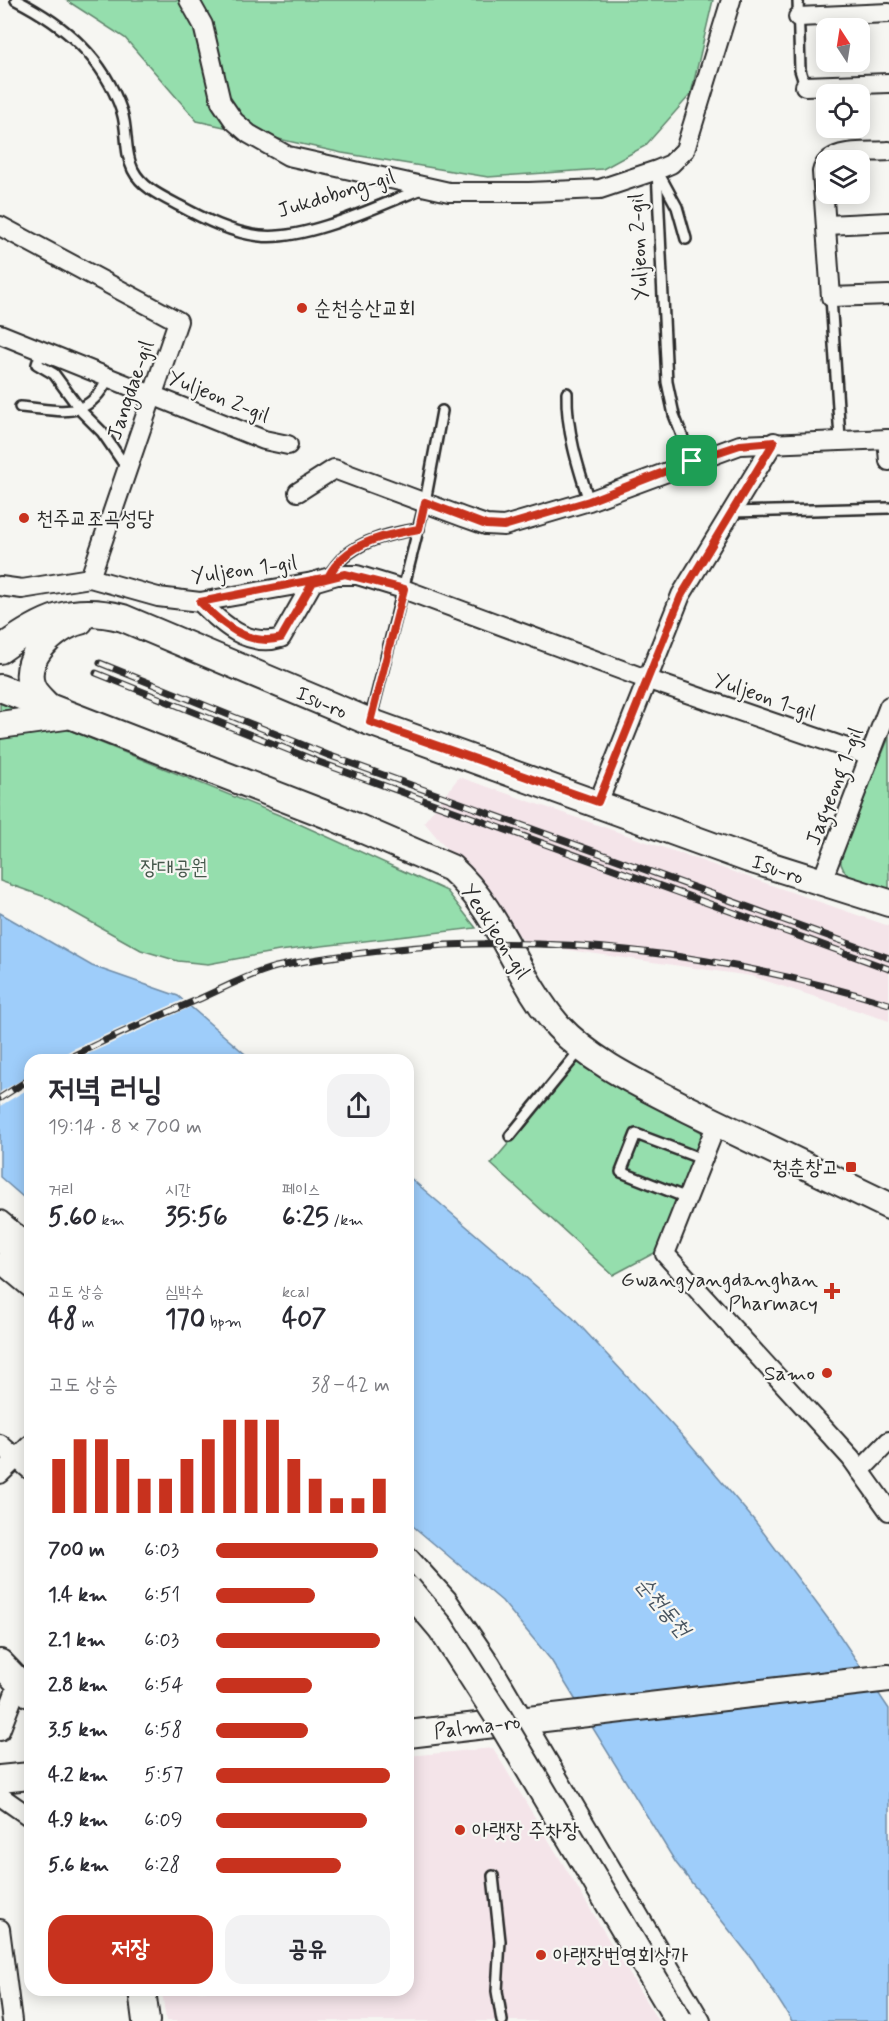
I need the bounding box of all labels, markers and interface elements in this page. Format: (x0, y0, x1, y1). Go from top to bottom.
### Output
north arrow (816, 18, 870, 72)
map controls (816, 18, 870, 204)
button: locate (816, 84, 870, 138)
button: layers (816, 150, 870, 204)
street label: Jukdobong-gil (274, 163, 399, 226)
street label: Yuljeon 2-gil (622, 193, 656, 301)
place label: 순천승산교회 (314, 295, 415, 323)
marker: 순천승산교회 (295, 301, 309, 315)
street label: Jangdae-gil (101, 337, 162, 444)
street label: Yuljeon 2-gil (164, 364, 273, 430)
pin (666, 435, 717, 486)
icon: arrive (675, 444, 708, 477)
place label: 천주교조곡성당 (36, 505, 154, 533)
marker: 천주교조곡성당 (17, 511, 31, 525)
street label: Yuljeon 1-gil (190, 549, 299, 591)
street label: Yuljeon 1-gil (710, 666, 819, 727)
street label: Isu-ro (292, 680, 352, 726)
street label: Jagyeong 1-gil (800, 723, 872, 850)
street label: Isu-ro (748, 848, 807, 892)
park label: 장대공원 (140, 854, 208, 882)
street label: Yeokjeon-gil (454, 879, 536, 984)
text: 저녁 러닝 (48, 1069, 163, 1113)
button: share (327, 1074, 390, 1137)
text: 19:14 · 8 × 700 m (48, 1114, 202, 1141)
place label: 청춘창고 (771, 1154, 839, 1182)
marker: 청춘창고 (844, 1160, 858, 1174)
text: 거리 (48, 1180, 74, 1201)
text: 시간 (165, 1180, 191, 1201)
text: 페이스 (282, 1180, 321, 1201)
text: 5.60 (48, 1201, 97, 1235)
text: 35:56 (165, 1201, 228, 1235)
text: 6:25 (282, 1201, 329, 1235)
text: km (97, 1210, 125, 1231)
text: /km (329, 1210, 364, 1231)
place label: Gwangyangdanghan Pharmacy (621, 1266, 819, 1318)
text: 고도 상승 (48, 1282, 104, 1303)
text: 심박수 (165, 1282, 204, 1303)
text: kcal (282, 1282, 309, 1303)
marker: Gwangyangdanghan Pharmacy (823, 1282, 841, 1300)
text: 48 (48, 1303, 77, 1337)
text: 170 (165, 1303, 205, 1337)
text: 407 (282, 1303, 327, 1337)
text: m (77, 1312, 94, 1333)
text: bpm (205, 1312, 242, 1333)
place label: Samo (764, 1360, 815, 1388)
marker: Samo (820, 1366, 834, 1380)
text: 고도 상승 (48, 1372, 118, 1399)
text: 38–42 m (311, 1372, 390, 1399)
text: 700 m (48, 1537, 105, 1564)
text: 6:03 (144, 1537, 179, 1564)
water label: 순천동천 (629, 1571, 697, 1645)
text: 1.4 km (48, 1582, 107, 1609)
text: 6:51 (144, 1582, 180, 1609)
text: 2.1 km (48, 1627, 105, 1654)
text: 6:03 (144, 1627, 179, 1654)
text: 2.8 km (48, 1672, 108, 1699)
text: 6:54 (144, 1672, 184, 1699)
street label: Palma-ro (432, 1708, 522, 1746)
text: 3.5 km (48, 1717, 108, 1744)
text: 6:58 (144, 1717, 183, 1744)
text: 4.2 km (48, 1762, 108, 1789)
text: 5:57 (144, 1762, 183, 1789)
text: 4.9 km (48, 1807, 108, 1834)
text: 6:09 (144, 1807, 183, 1834)
place label: 아랫장 주차장 (472, 1817, 579, 1845)
marker: 아랫장 주차장 (453, 1823, 467, 1837)
text: 5.6 km (48, 1852, 109, 1879)
text: 6:28 (144, 1852, 180, 1879)
button: 저장 (48, 1915, 213, 1984)
button: 공유 (225, 1915, 390, 1984)
place label: 아랫장번영회상가 (553, 1942, 688, 1970)
marker: 아랫장번영회상가 (534, 1948, 548, 1962)

